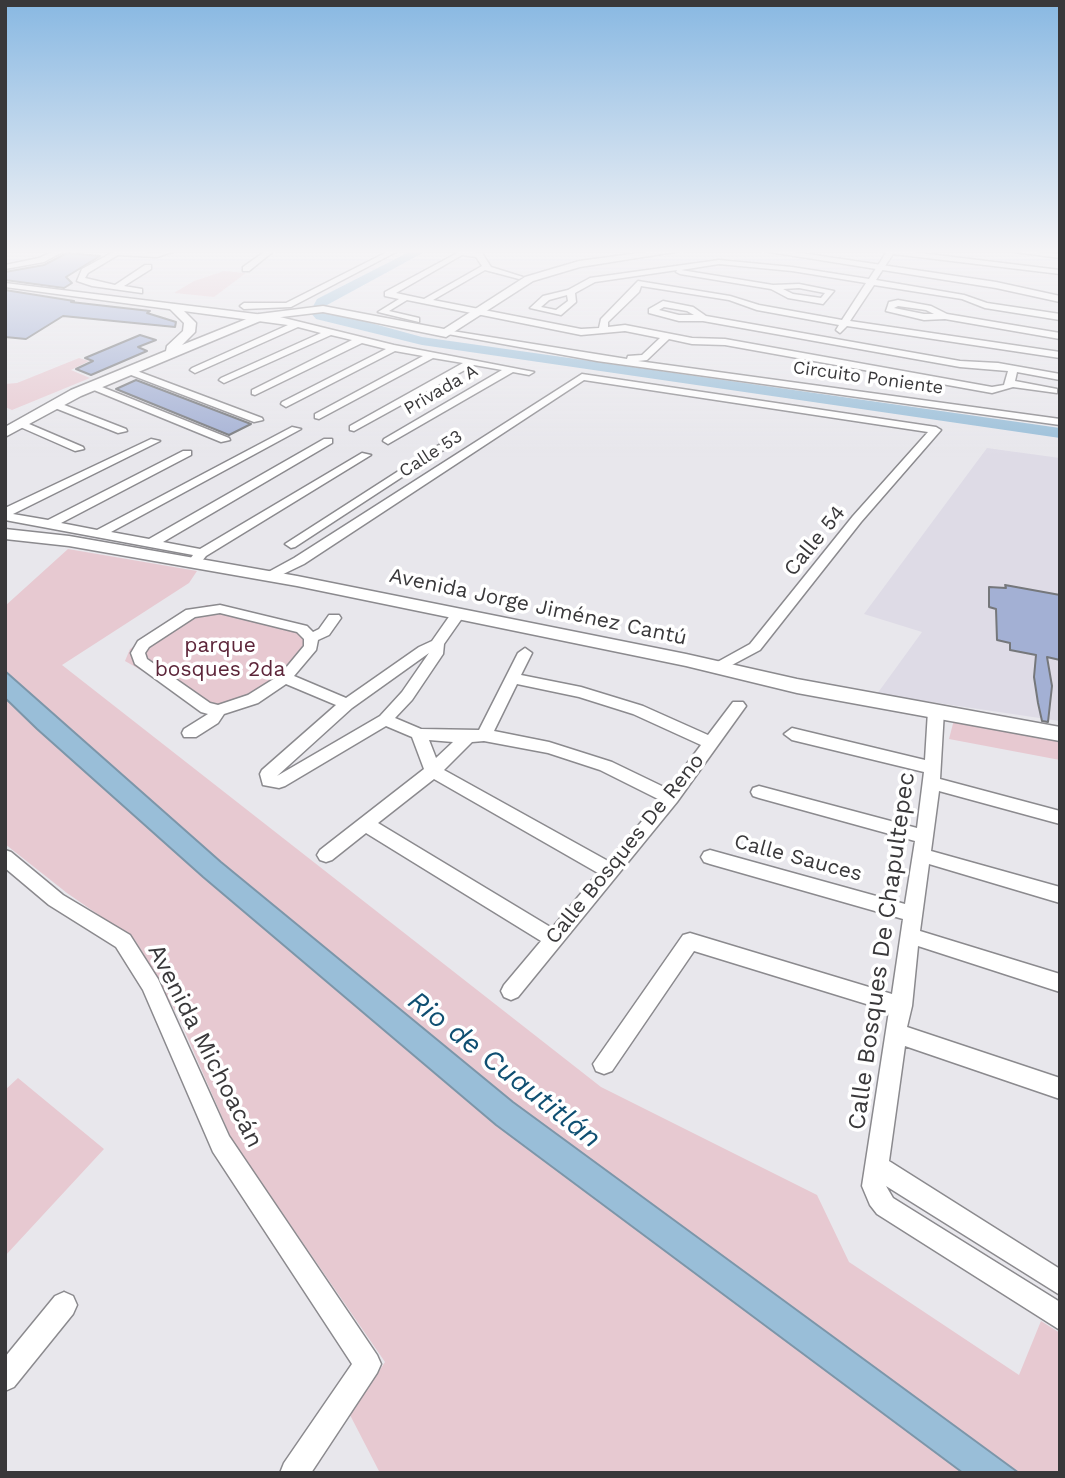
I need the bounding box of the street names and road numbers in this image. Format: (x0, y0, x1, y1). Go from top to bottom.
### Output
street label: Circuito Poniente (791, 357, 945, 399)
street label: Privada A (400, 360, 482, 420)
street label: Calle 53 (395, 426, 467, 482)
street label: Calle 54 (779, 501, 851, 581)
street label: Avenida Jorge Jiménez Cantú (387, 563, 689, 651)
street label: Calle Bosques De Reno (540, 749, 710, 949)
street label: Calle Bosques De Chapultepec (843, 770, 921, 1132)
street label: Calle Sauces (731, 829, 865, 887)
street label: Avenida Michoacán (141, 939, 269, 1153)

